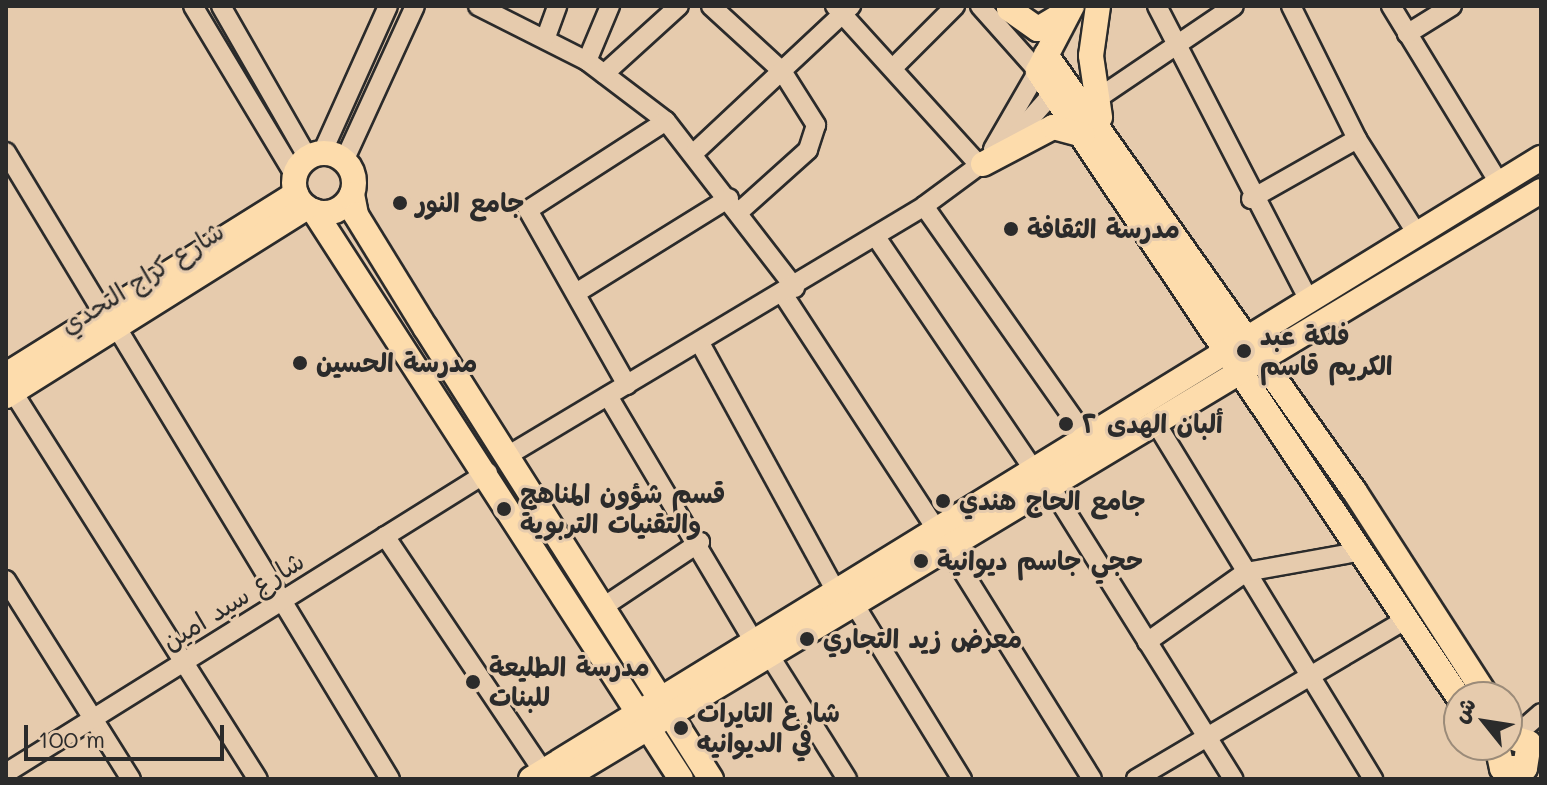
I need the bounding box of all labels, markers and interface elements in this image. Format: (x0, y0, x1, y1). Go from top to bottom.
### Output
place label: جامع النور (416, 187, 524, 219)
marker: جامع النور (391, 194, 409, 212)
place label: مدرسة الثقافة (1027, 213, 1180, 245)
street label: شارع كراج التحدي (54, 215, 230, 341)
marker: مدرسة الثقافة (1002, 220, 1020, 238)
place label: فلكة عبد الكريم قاسم (1260, 320, 1393, 382)
marker: فلكة عبد الكريم قاسم (1235, 342, 1253, 360)
place label: مدرسة الحسين (316, 347, 477, 379)
marker: مدرسة الحسين (291, 354, 309, 372)
place label: ألبان الهدى ٢ (1082, 408, 1223, 440)
marker: ألبان الهدى ٢ (1057, 415, 1075, 433)
place label: قسم شؤون المناهج والتقنيات التربوية (520, 478, 725, 540)
place label: جامع الحاج هندي (959, 485, 1146, 517)
marker: جامع الحاج هندي (934, 492, 952, 510)
marker: قسم شؤون المناهج والتقنيات التربوية (495, 500, 513, 518)
street label: شارع سيد امين (156, 545, 310, 657)
place label: حجي جاسم ديوانية (937, 545, 1143, 577)
marker: حجي جاسم ديوانية (912, 552, 930, 570)
place label: معرض زيد التجاري (823, 623, 1022, 655)
marker: معرض زيد التجاري (798, 630, 816, 648)
place label: مدرسة الطليعة للبنات (489, 651, 650, 712)
marker: مدرسة الطليعة للبنات (464, 673, 482, 691)
north arrow (1443, 681, 1523, 761)
text: ش (1445, 692, 1482, 727)
place label: شارع التايرات في الديوانيه (697, 697, 840, 758)
scale bar (28, 709, 228, 759)
marker: شارع التايرات في الديوانيه (672, 719, 690, 737)
text: 100 m (38, 723, 105, 754)

